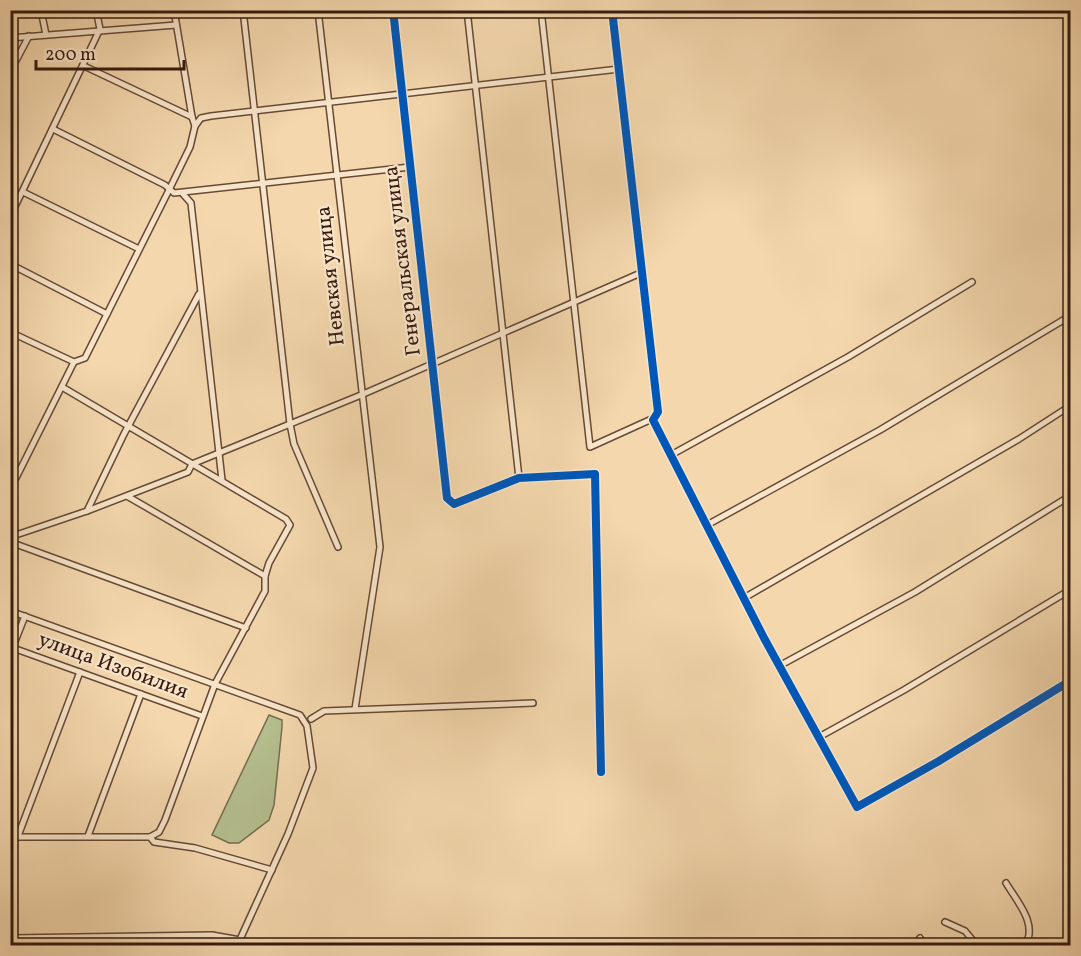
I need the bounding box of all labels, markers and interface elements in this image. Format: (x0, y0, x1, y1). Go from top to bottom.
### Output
scale bar (36, 33, 184, 71)
text: 200 m (45, 43, 96, 68)
street label: Генеральская улица (377, 164, 429, 358)
street label: Невская улица (309, 205, 353, 347)
street label: улица Изобилия (34, 625, 192, 707)

